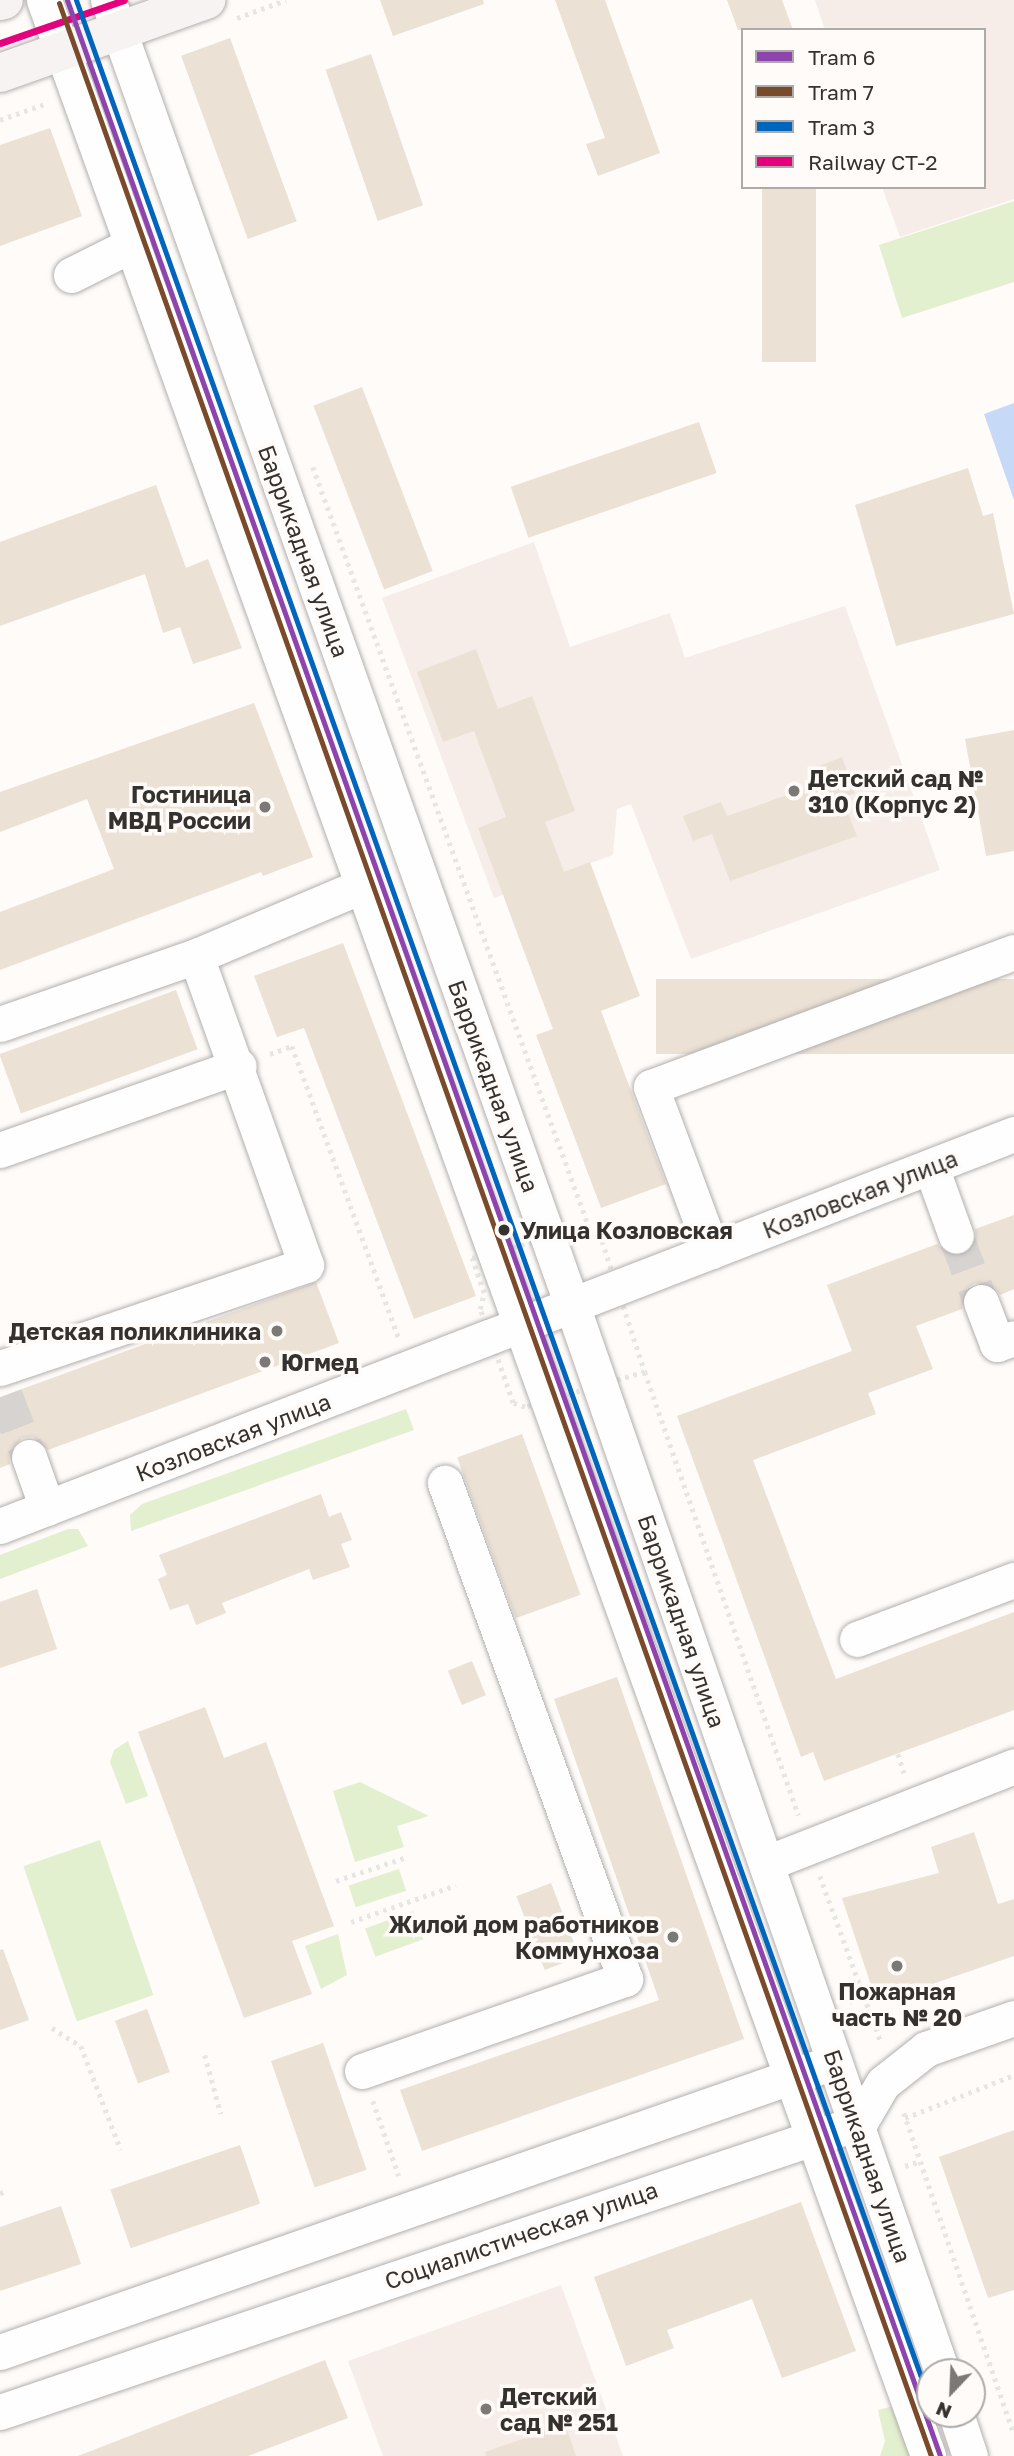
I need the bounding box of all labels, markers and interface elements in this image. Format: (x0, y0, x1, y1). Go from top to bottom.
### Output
legend (741, 28, 986, 189)
text: Tram 6 (808, 44, 876, 70)
text: Tram 7 (808, 79, 874, 105)
text: Tram 3 (808, 114, 875, 140)
text: Railway СТ-2 (808, 149, 938, 175)
street label: Баррикадная улица (253, 441, 355, 661)
place label: Детский сад № 310 (Корпус 2) (808, 764, 983, 818)
place label: Гостиница МВД России (108, 780, 251, 834)
marker: Детский сад № 310 (Корпус 2) (786, 783, 802, 799)
marker: Гостиница МВД России (257, 799, 273, 815)
street label: Баррикадная улица (443, 976, 545, 1196)
street label: Козловская улица (759, 1144, 961, 1244)
place label: Улица Козловская (520, 1216, 733, 1244)
marker: Улица Козловская (494, 1220, 514, 1240)
place label: Детская поликлиника (9, 1317, 261, 1345)
marker: Детская поликлиника (267, 1321, 287, 1341)
place label: Югмед (281, 1348, 359, 1376)
marker: Югмед (255, 1352, 275, 1372)
street label: Козловская улица (132, 1387, 334, 1487)
street label: Баррикадная улица (633, 1511, 731, 1731)
place label: Жилой дом работников Коммунхоза (389, 1910, 659, 1964)
marker: Жилой дом работников Коммунхоза (665, 1929, 681, 1945)
marker: Пожарная часть № 20 (889, 1958, 905, 1974)
place label: Пожарная часть № 20 (832, 1977, 962, 2031)
street label: Баррикадная улица (819, 2046, 917, 2266)
street label: Социалистическая улица (381, 2175, 661, 2295)
north arrow (916, 2358, 986, 2428)
place label: Детский сад № 251 (500, 2382, 618, 2436)
text: N (932, 2398, 955, 2424)
marker: Детский сад № 251 (478, 2401, 494, 2417)

